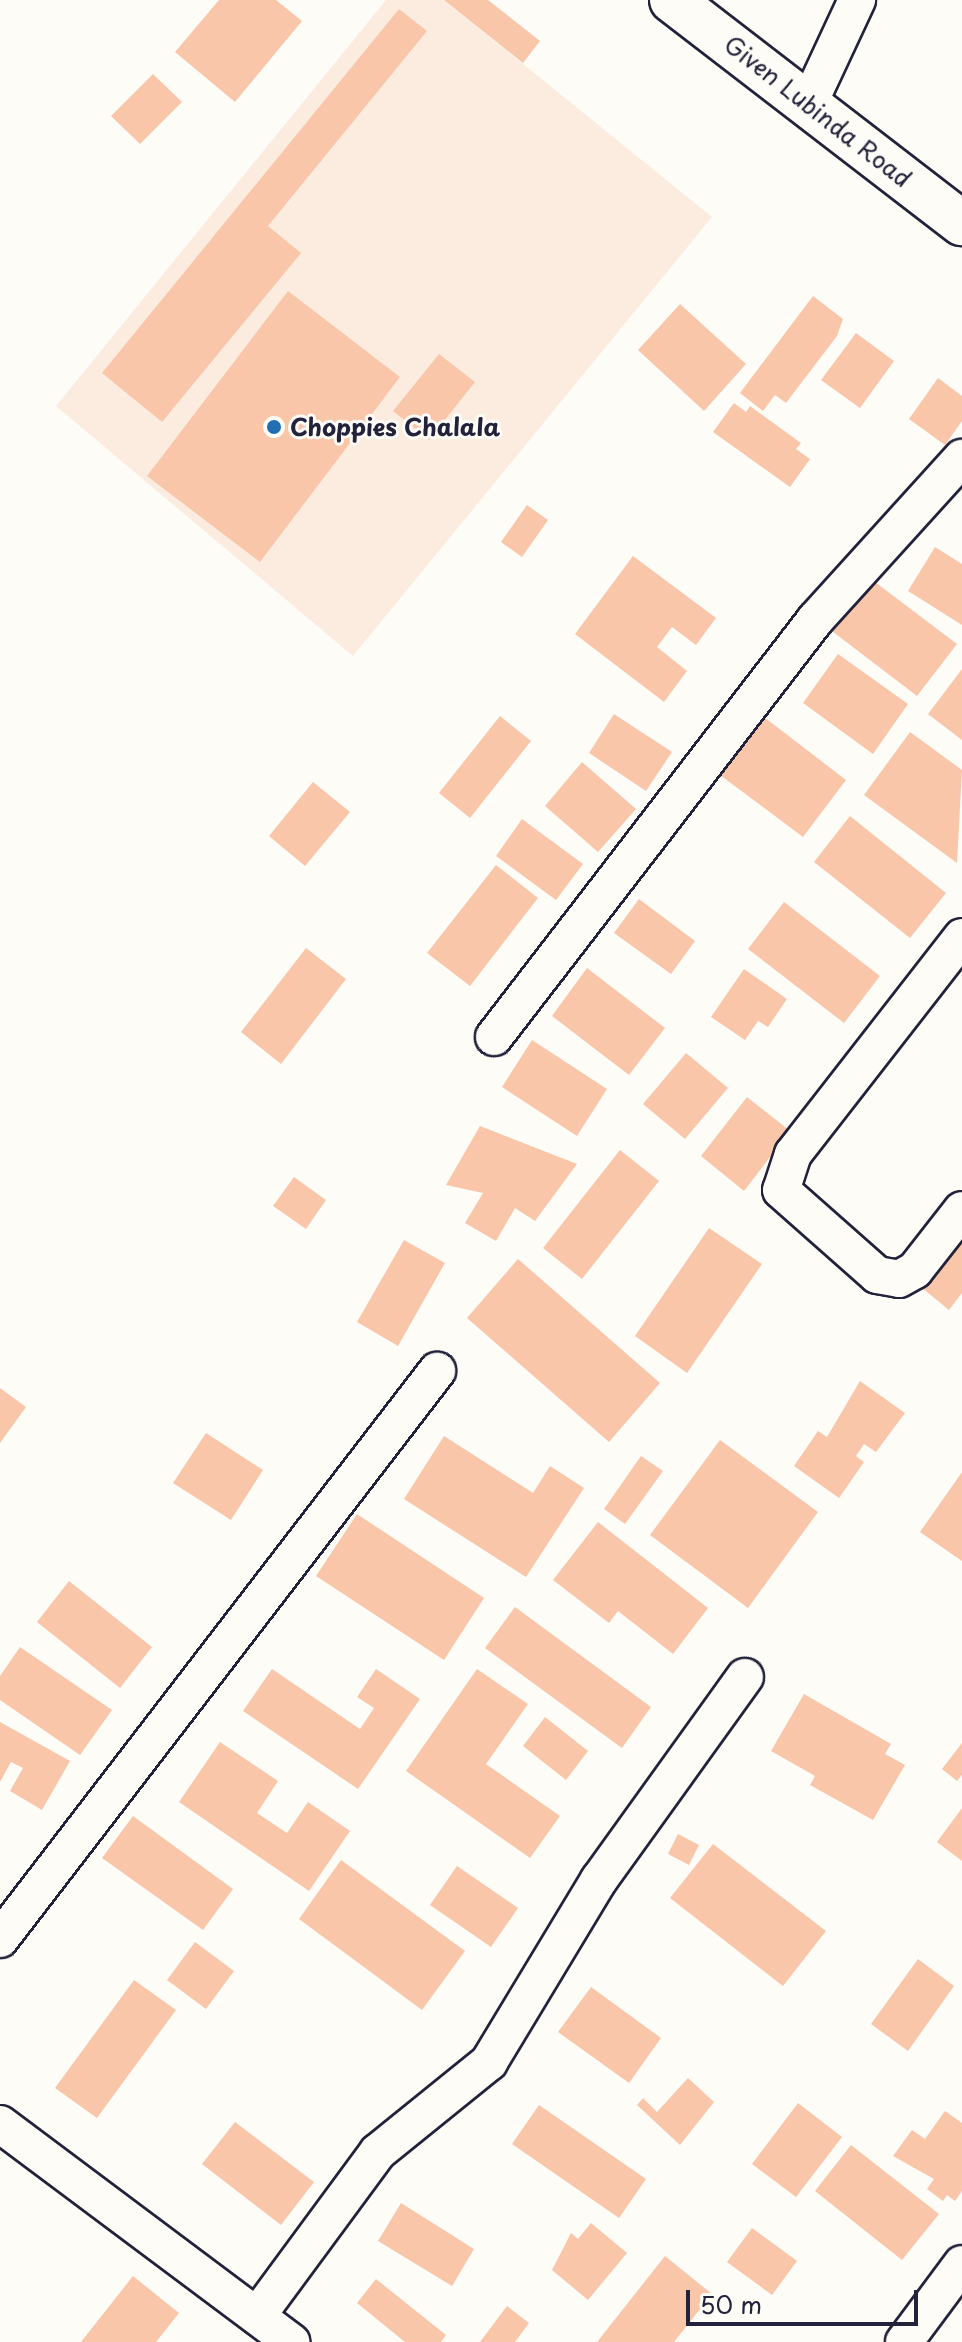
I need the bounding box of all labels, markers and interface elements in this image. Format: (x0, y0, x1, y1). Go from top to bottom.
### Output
street label: Given Lubinda Road (719, 29, 917, 193)
place label: Choppies Chalala (290, 413, 502, 441)
marker: Choppies Chalala (265, 418, 283, 436)
scale bar (690, 2274, 922, 2324)
text: 50 m (700, 2286, 762, 2322)

